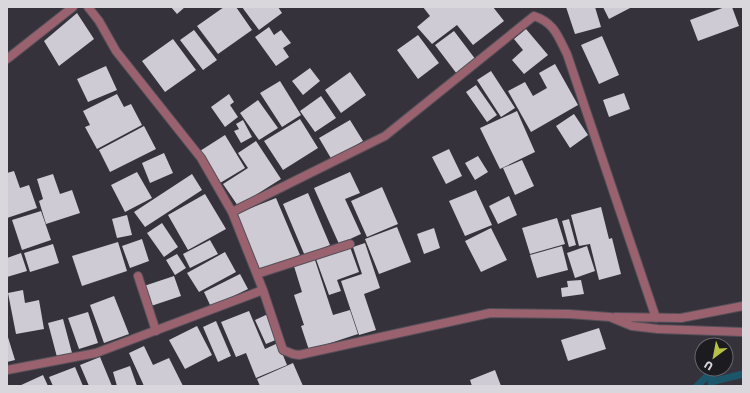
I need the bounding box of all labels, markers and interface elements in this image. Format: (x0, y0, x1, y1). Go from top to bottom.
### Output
north arrow (694, 337, 734, 377)
text: U (701, 357, 716, 374)

